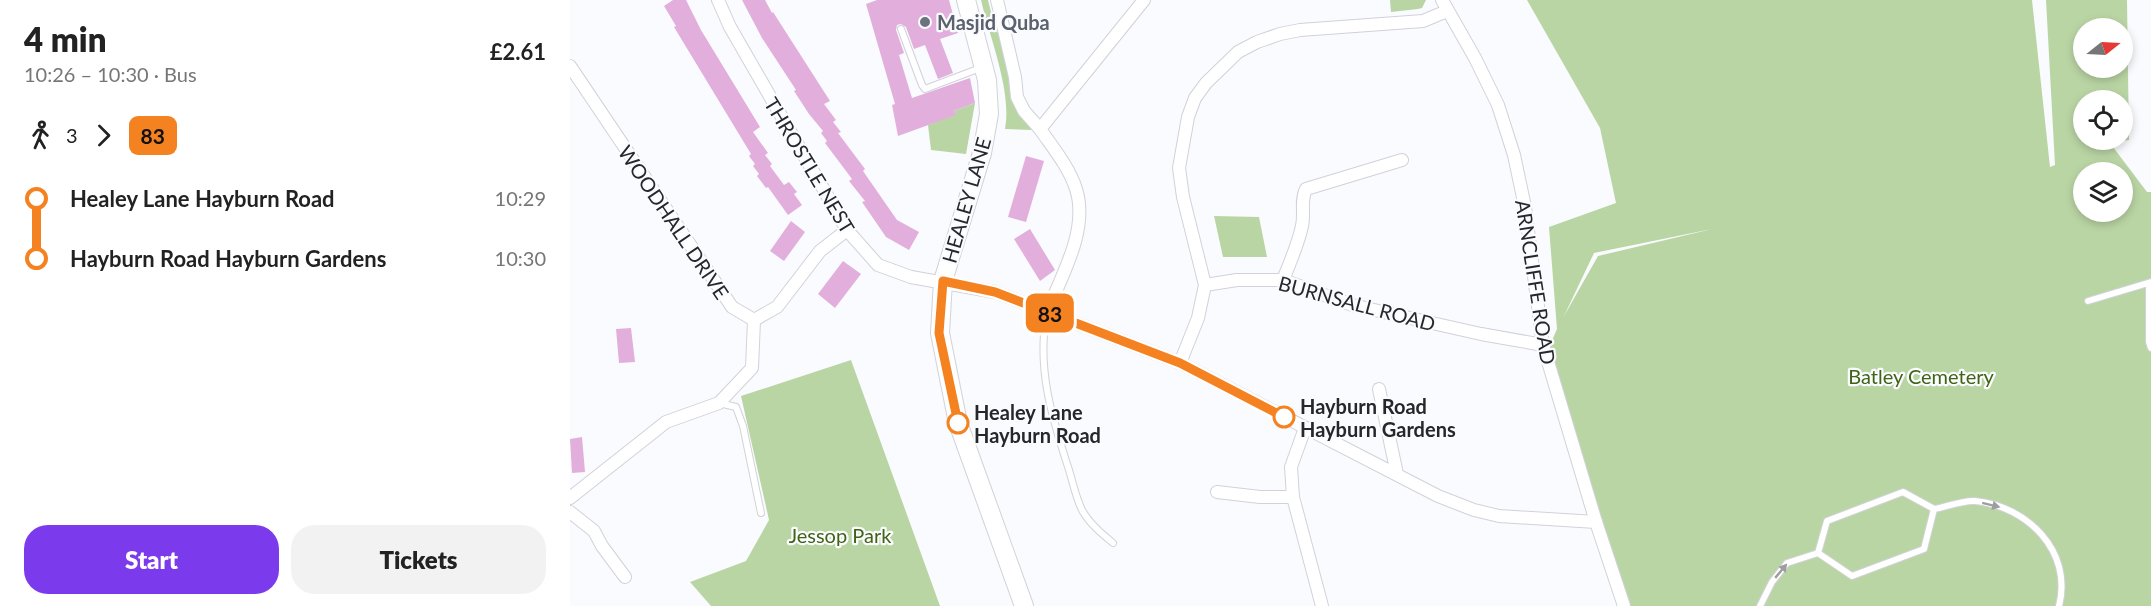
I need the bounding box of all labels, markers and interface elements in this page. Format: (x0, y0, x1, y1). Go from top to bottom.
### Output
place label: Masjid Quba (937, 10, 1050, 34)
marker: Masjid Quba (918, 15, 932, 29)
north arrow (2073, 18, 2133, 78)
map controls (2073, 18, 2133, 222)
text: 4 min (24, 19, 106, 59)
text: £2.61 (490, 38, 546, 65)
text: 10:26 – 10:30 · Bus (24, 62, 197, 86)
button: locate (2073, 90, 2133, 150)
street label: THROSTLE NEST (760, 93, 860, 238)
icon: walk (24, 119, 57, 152)
icon: forward (87, 119, 120, 152)
text: 3 (66, 123, 78, 147)
text: 83 (141, 123, 165, 148)
street label: HEALEY LANE (937, 134, 995, 266)
street label: WOODHALL DRIVE (614, 141, 734, 303)
button: layers (2073, 162, 2133, 222)
text: Healey Lane Hayburn Road (70, 185, 335, 212)
text: 10:29 (495, 186, 546, 210)
street label: ARNCLIFFE ROAD (1511, 198, 1561, 366)
text: Hayburn Road Hayburn Gardens (70, 245, 386, 272)
text: 10:30 (495, 246, 546, 270)
street label: BURNSALL ROAD (1276, 271, 1438, 335)
line badge: 83 (1023, 294, 1077, 332)
text: 83 (1038, 301, 1062, 326)
park label: Batley Cemetery (1848, 364, 1995, 388)
place label: Hayburn Road Hayburn Gardens (1300, 394, 1456, 441)
place label: Healey Lane Hayburn Road (974, 400, 1101, 447)
marker: Hayburn Road Hayburn Gardens (1273, 406, 1295, 428)
marker: Healey Lane Hayburn Road (947, 412, 969, 434)
one-way arrow (1982, 500, 2000, 510)
park label: Jessop Park (789, 523, 892, 547)
button: Start (24, 525, 279, 594)
button: Tickets (291, 525, 546, 594)
one-way arrow (1775, 563, 1788, 579)

